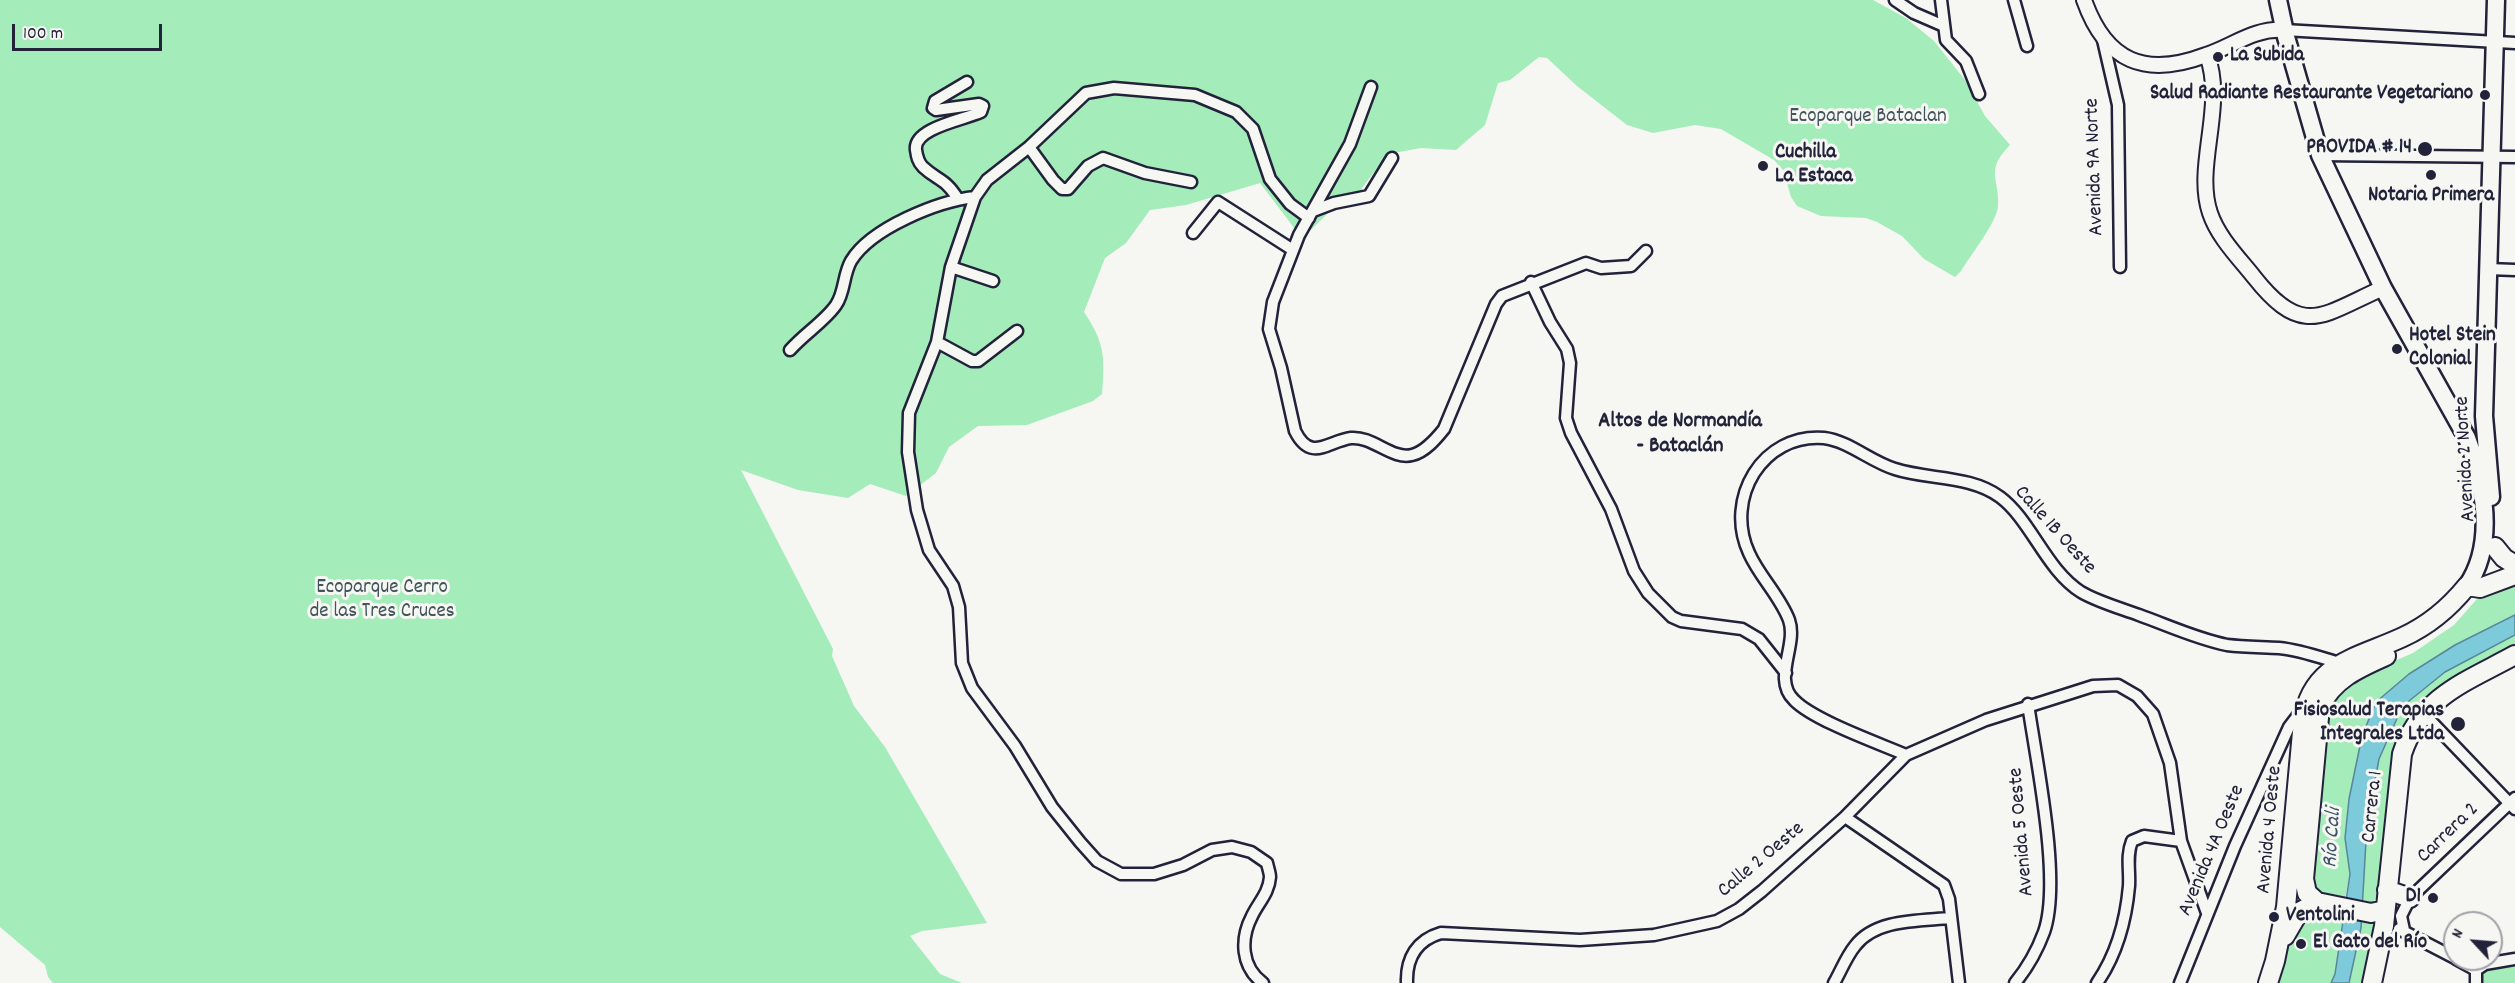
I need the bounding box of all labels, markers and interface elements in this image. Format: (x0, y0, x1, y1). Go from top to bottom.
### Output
scale bar (15, 12, 165, 50)
text: 100 m (23, 22, 63, 47)
place label: La Subida (2230, 44, 2304, 70)
marker: La Subida (2211, 50, 2225, 64)
place label: Salud Radiante Restaurante Vegetariano (2150, 82, 2473, 108)
marker: Salud Radiante Restaurante Vegetariano (2478, 88, 2492, 102)
street label: Avenida 9A Norte (2081, 98, 2111, 236)
park label: Ecoparque Bataclan (1789, 105, 1947, 131)
place label: PROVIDA # 14 (2306, 136, 2412, 162)
marker: PROVIDA # 14 (2416, 140, 2434, 158)
place label: Cuchilla La Estaca (1775, 141, 1853, 191)
marker: Cuchilla La Estaca (1756, 159, 1770, 173)
marker: Notaria Primera (2424, 168, 2438, 182)
place label: Notaria Primera (2368, 184, 2494, 210)
place label: Hotel Stein Colonial (2409, 324, 2496, 374)
marker: Hotel Stein Colonial (2390, 342, 2404, 356)
street label: Avenida 2 Norte (2451, 395, 2483, 523)
district label: Altos de Normandía - Bataclán (1598, 410, 1762, 462)
street label: Calle 1B Oeste (2008, 481, 2100, 581)
park label: Ecoparque Cerro de las Tres Cruces (309, 576, 455, 626)
place label: Fisiosalud Terapias Integrales Ltda (2294, 699, 2444, 749)
marker: Fisiosalud Terapias Integrales Ltda (2449, 715, 2467, 733)
street label: Avenida 4 Oeste (2253, 765, 2289, 895)
street label: Avenida 5 Oeste (2005, 767, 2041, 897)
street label: Carrera 1 (2358, 770, 2390, 844)
street label: Avenida 4A Oeste (2174, 782, 2252, 920)
street label: Carrera 2 (2413, 798, 2485, 870)
water label: Río Cali (2319, 807, 2349, 869)
street label: Calle 2 Oeste (1714, 817, 1810, 905)
place label: D1 (2406, 885, 2421, 911)
marker: D1 (2426, 891, 2440, 905)
place label: Ventolini (2286, 904, 2355, 930)
marker: Ventolini (2267, 910, 2281, 924)
north arrow (2443, 911, 2503, 971)
text: N (2446, 925, 2470, 942)
place label: El Gato del Río (2313, 931, 2427, 957)
marker: El Gato del Río (2294, 937, 2308, 951)

